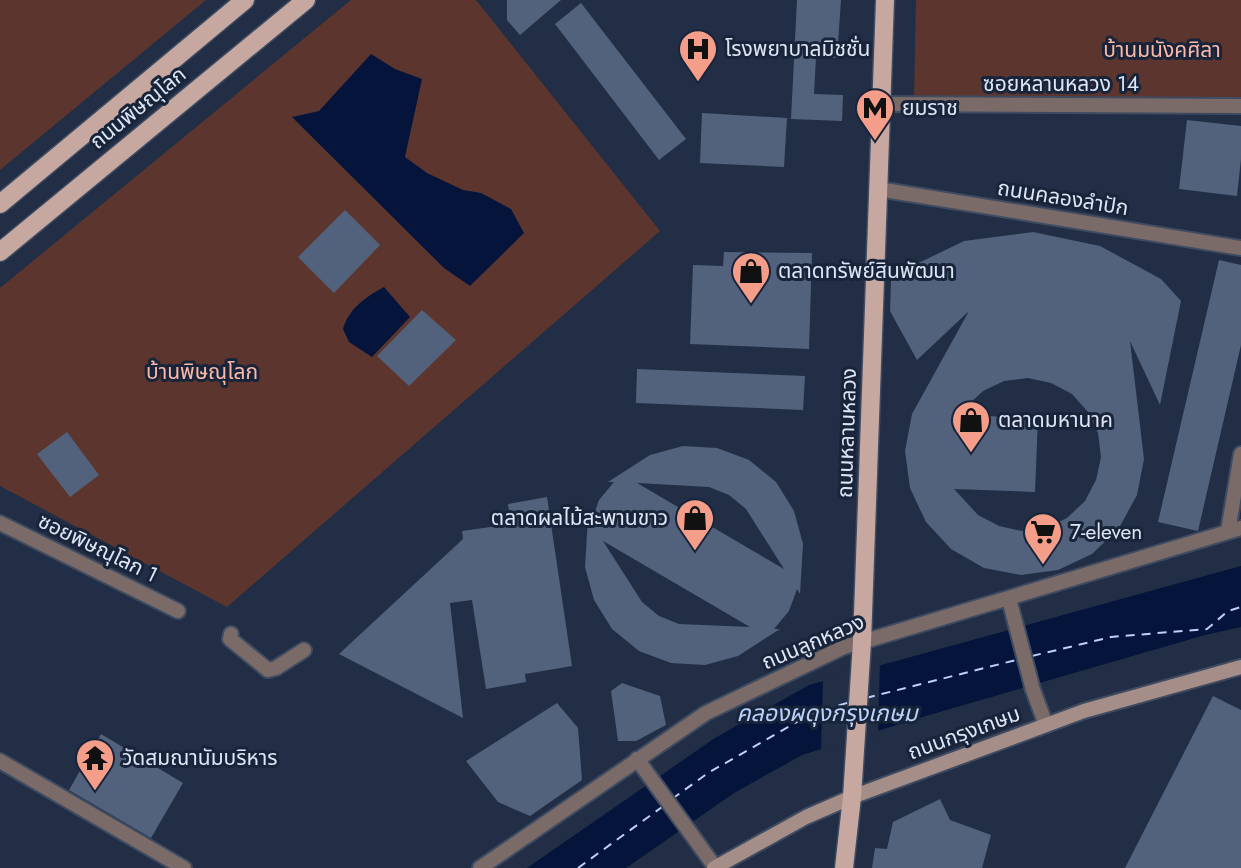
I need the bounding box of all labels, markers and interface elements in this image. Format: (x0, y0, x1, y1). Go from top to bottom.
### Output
hospital icon: โรงพยาบาลมิชชั่น (677, 28, 719, 83)
place label: โรงพยาบาลมิชชั่น (725, 34, 870, 64)
park label: บ้านมนังคศิลา (1103, 35, 1221, 65)
street label: ถนนพิษณุโลก (83, 60, 193, 156)
street label: ซอยหลานหลวง 14 (983, 69, 1139, 99)
metro station icon: ยมราช (854, 87, 896, 142)
place label: ยมราช (902, 93, 958, 123)
street label: ถนนคลองลำปัก (995, 173, 1131, 223)
shop icon: ตลาดทรัพย์สินพัฒนา (730, 250, 772, 305)
place label: ตลาดทรัพย์สินพัฒนา (778, 256, 955, 286)
park label: บ้านพิษณุโลก (146, 357, 258, 387)
street label: ถนนหลานหลวง (830, 367, 864, 499)
shop icon: ตลาดมหานาค (950, 399, 992, 454)
place label: ตลาดมหานาค (998, 405, 1113, 435)
shop icon: ตลาดผลไม้สะพานขาว (674, 497, 716, 552)
place label: ตลาดผลไม้สะพานขาว (491, 503, 668, 533)
street label: ซอยพิษณุโลก 1 (33, 506, 163, 590)
supermarket icon: 7-eleven (1022, 511, 1064, 566)
place label: 7-eleven (1070, 517, 1142, 547)
street label: ถนนลูกหลวง (757, 607, 869, 677)
water label: คลองผดุงกรุงเกษม (736, 696, 919, 730)
street label: ถนนกรุงเกษม (904, 699, 1024, 767)
temple icon: วัดสมณานัมบริหาร (74, 737, 116, 792)
place label: วัดสมณานัมบริหาร (122, 743, 278, 773)

